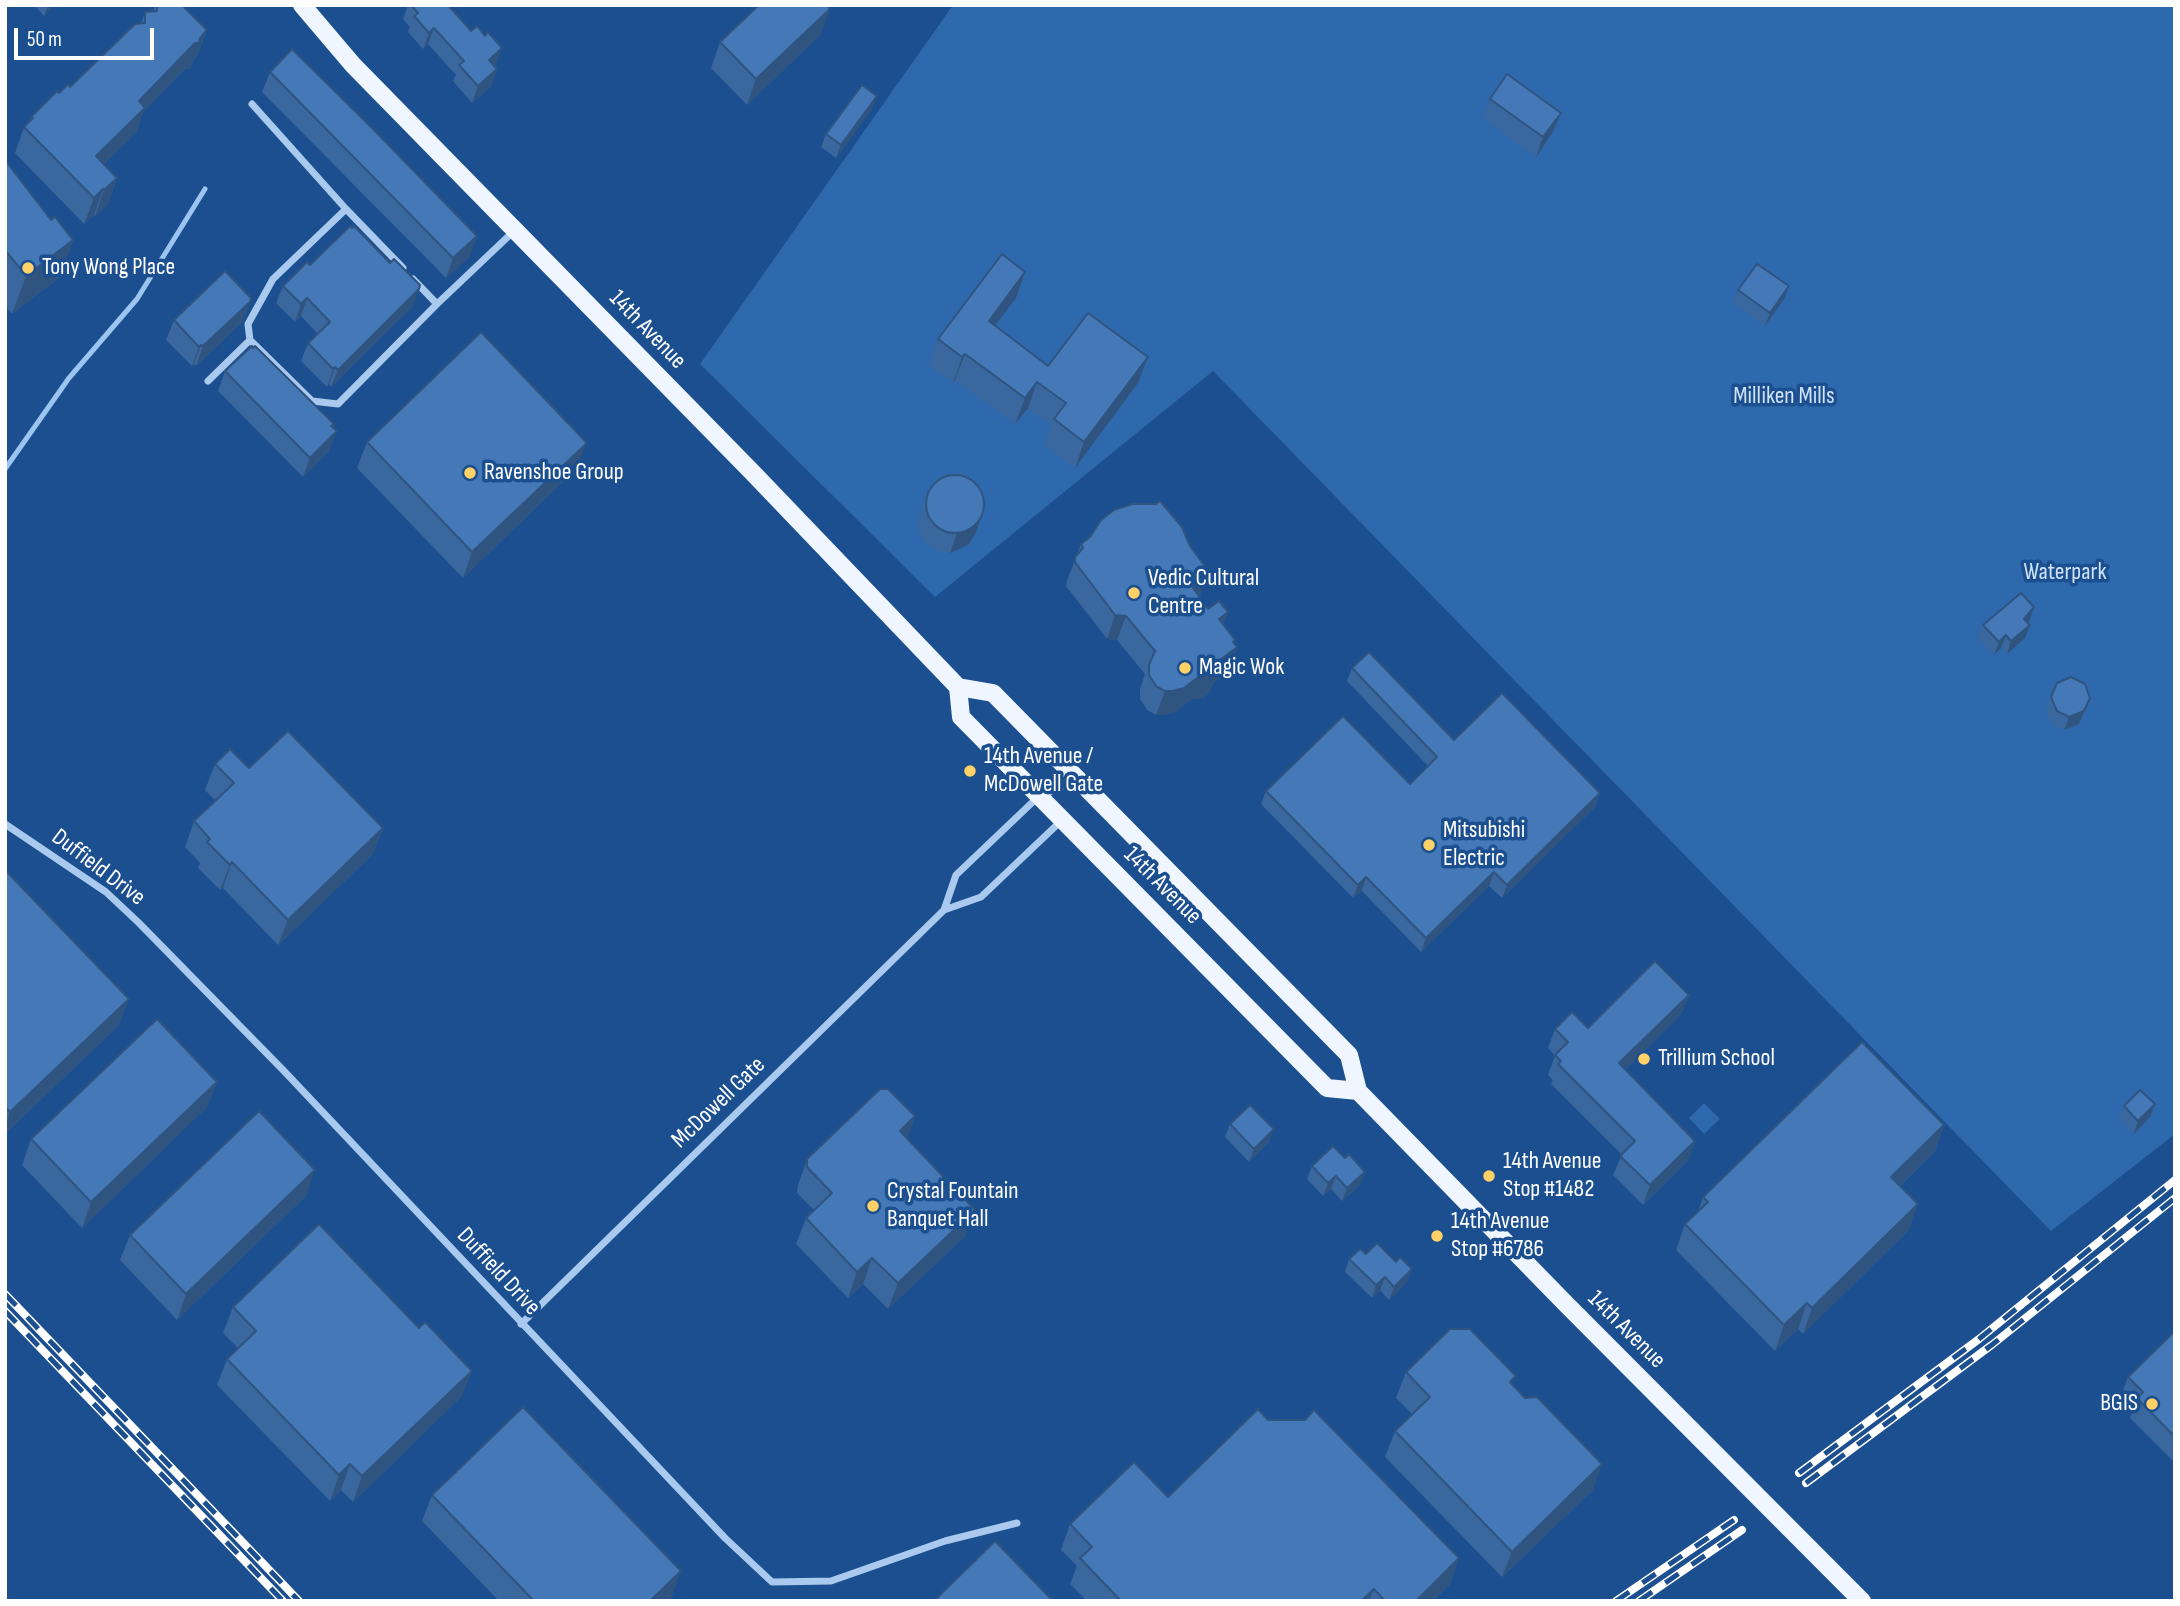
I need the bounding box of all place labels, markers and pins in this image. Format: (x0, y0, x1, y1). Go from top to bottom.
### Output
place label: Tony Wong Place (42, 254, 175, 282)
marker: Tony Wong Place (20, 260, 36, 276)
place label: Ravenshoe Group (484, 459, 624, 487)
marker: Ravenshoe Group (462, 465, 478, 481)
place label: Vedic Cultural Centre (1148, 565, 1259, 621)
marker: Vedic Cultural Centre (1126, 585, 1142, 601)
place label: Magic Wok (1199, 654, 1284, 682)
marker: Magic Wok (1177, 660, 1193, 676)
place label: 14th Avenue / McDowell Gate (984, 743, 1103, 799)
marker: 14th Avenue / McDowell Gate (962, 763, 978, 779)
place label: Mitsubishi Electric (1443, 817, 1525, 873)
marker: Mitsubishi Electric (1421, 837, 1437, 853)
place label: Trillium School (1658, 1045, 1775, 1073)
marker: Trillium School (1636, 1051, 1652, 1067)
place label: 14th Avenue Stop #1482 (1503, 1148, 1602, 1204)
marker: 14th Avenue Stop #1482 (1481, 1168, 1497, 1184)
place label: Crystal Fountain Banquet Hall (887, 1178, 1019, 1234)
marker: Crystal Fountain Banquet Hall (865, 1198, 881, 1214)
place label: 14th Avenue Stop #6786 (1451, 1208, 1550, 1264)
marker: 14th Avenue Stop #6786 (1429, 1228, 1445, 1244)
place label: BGIS (2100, 1390, 2138, 1418)
marker: BGIS (2144, 1396, 2160, 1412)

